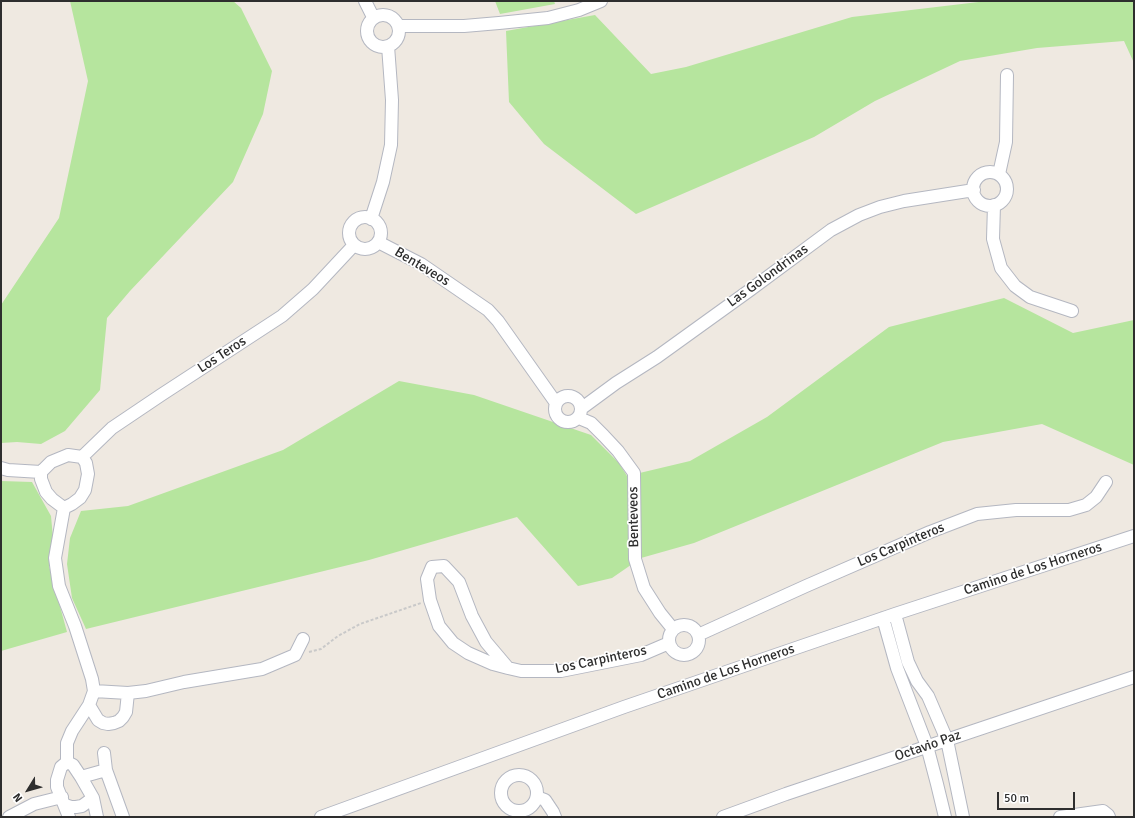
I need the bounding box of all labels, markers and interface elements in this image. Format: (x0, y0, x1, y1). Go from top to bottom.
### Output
street label: Las Golondrinas (724, 241, 812, 311)
street label: Benteveos (391, 244, 453, 290)
street label: Los Teros (195, 333, 249, 377)
street label: Benteveos (625, 486, 643, 548)
street label: Los Carpinteros (855, 519, 947, 571)
street label: Camino de Los Horneros (962, 539, 1104, 599)
street label: Camino de Los Horneros (655, 641, 797, 703)
street label: Los Carpinteros (554, 642, 648, 678)
street label: Octavio Paz (893, 727, 963, 765)
north arrow (8, 770, 48, 810)
scale bar (999, 784, 1077, 810)
text: N (11, 791, 26, 804)
text: 50 m (1004, 791, 1029, 806)

